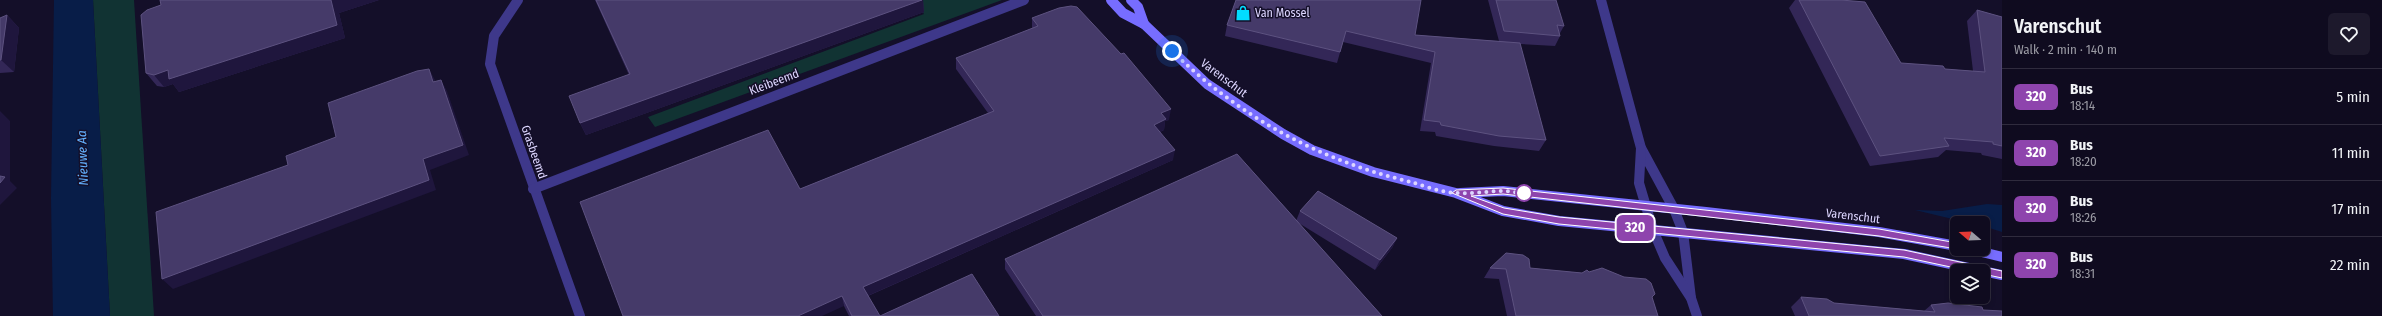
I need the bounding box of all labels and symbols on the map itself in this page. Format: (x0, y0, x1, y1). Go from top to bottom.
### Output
shop icon: Van Mossel (1234, 4, 1252, 22)
place label: Van Mossel (1255, 6, 1310, 20)
your location (1162, 41, 1182, 61)
street label: Varenschut (1198, 56, 1250, 100)
street label: Kleibeemd (747, 66, 801, 98)
street label: Grasbeemd (518, 123, 550, 181)
water label: Nieuwe Aa (74, 130, 91, 186)
unlabelled marker (1515, 184, 1533, 202)
street label: Varenschut (1825, 206, 1881, 226)
line badge: 320 (1612, 215, 1658, 241)
north arrow (1950, 216, 1990, 256)

